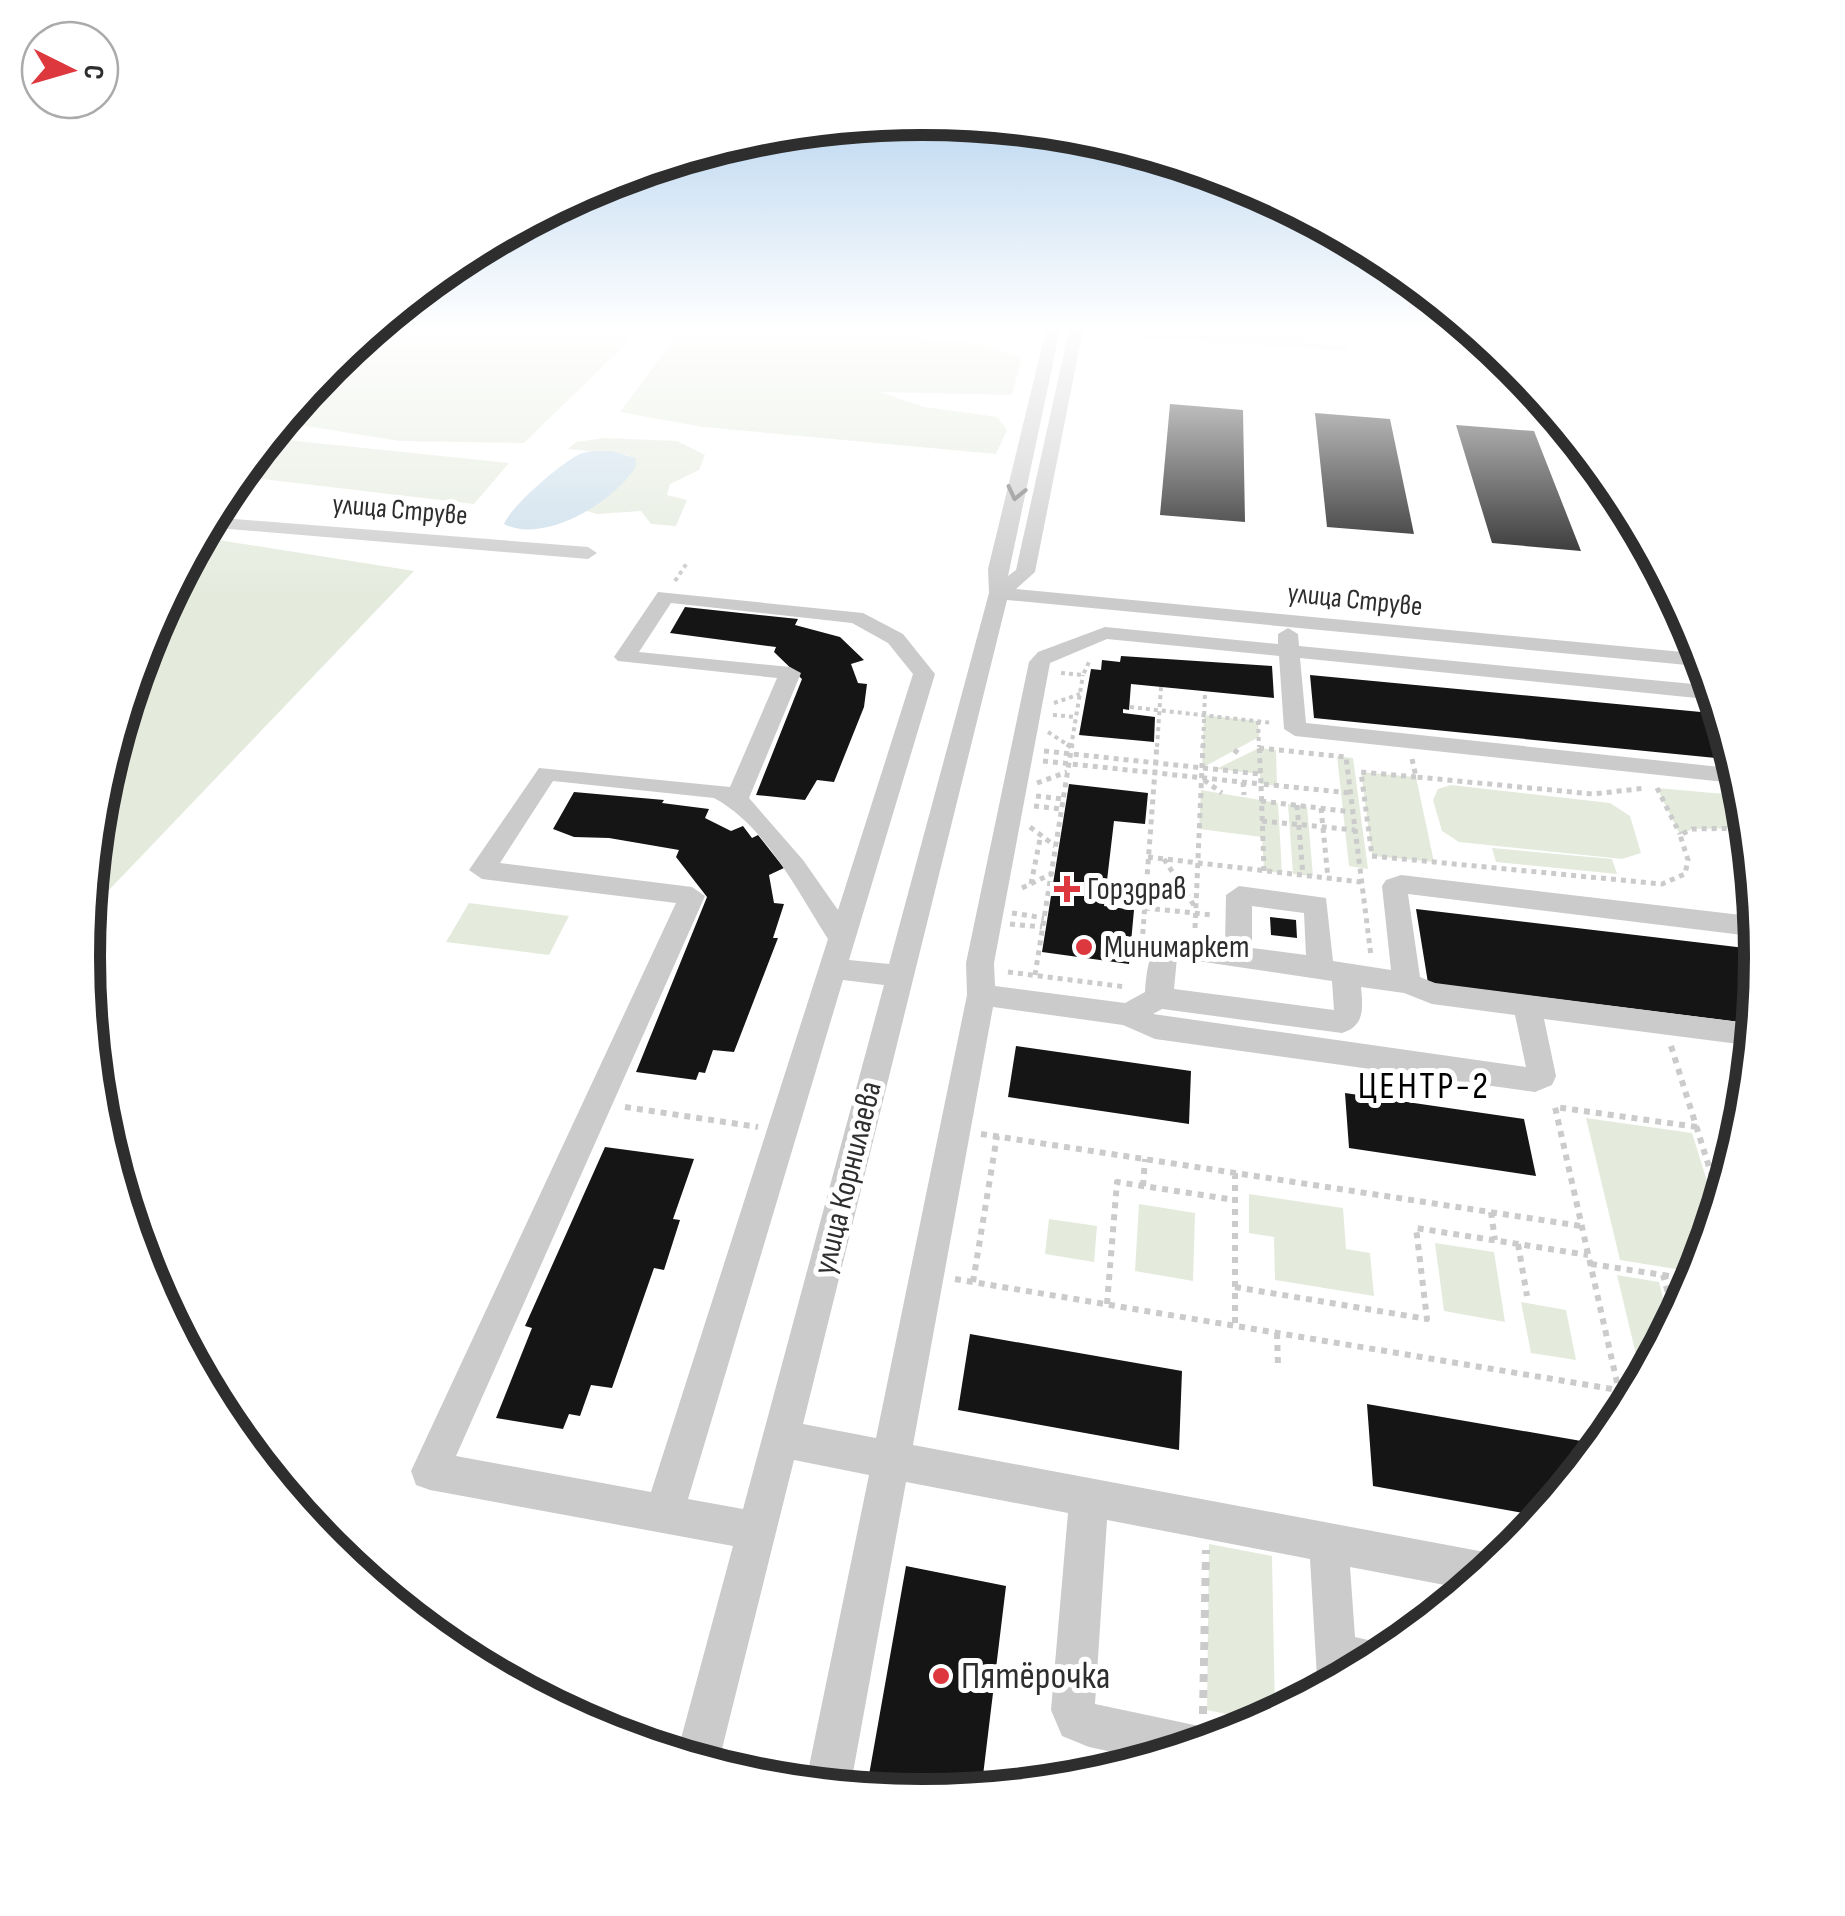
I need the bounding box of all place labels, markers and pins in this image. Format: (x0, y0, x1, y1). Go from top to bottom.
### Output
place label: Горздрав (1087, 870, 1187, 909)
marker: Горздрав (1056, 878, 1078, 900)
place label: Минимаркет (1104, 928, 1249, 967)
marker: Минимаркет (1073, 936, 1095, 958)
place label: Пятёрочка (961, 1654, 1110, 1699)
marker: Пятёрочка (930, 1665, 952, 1687)

